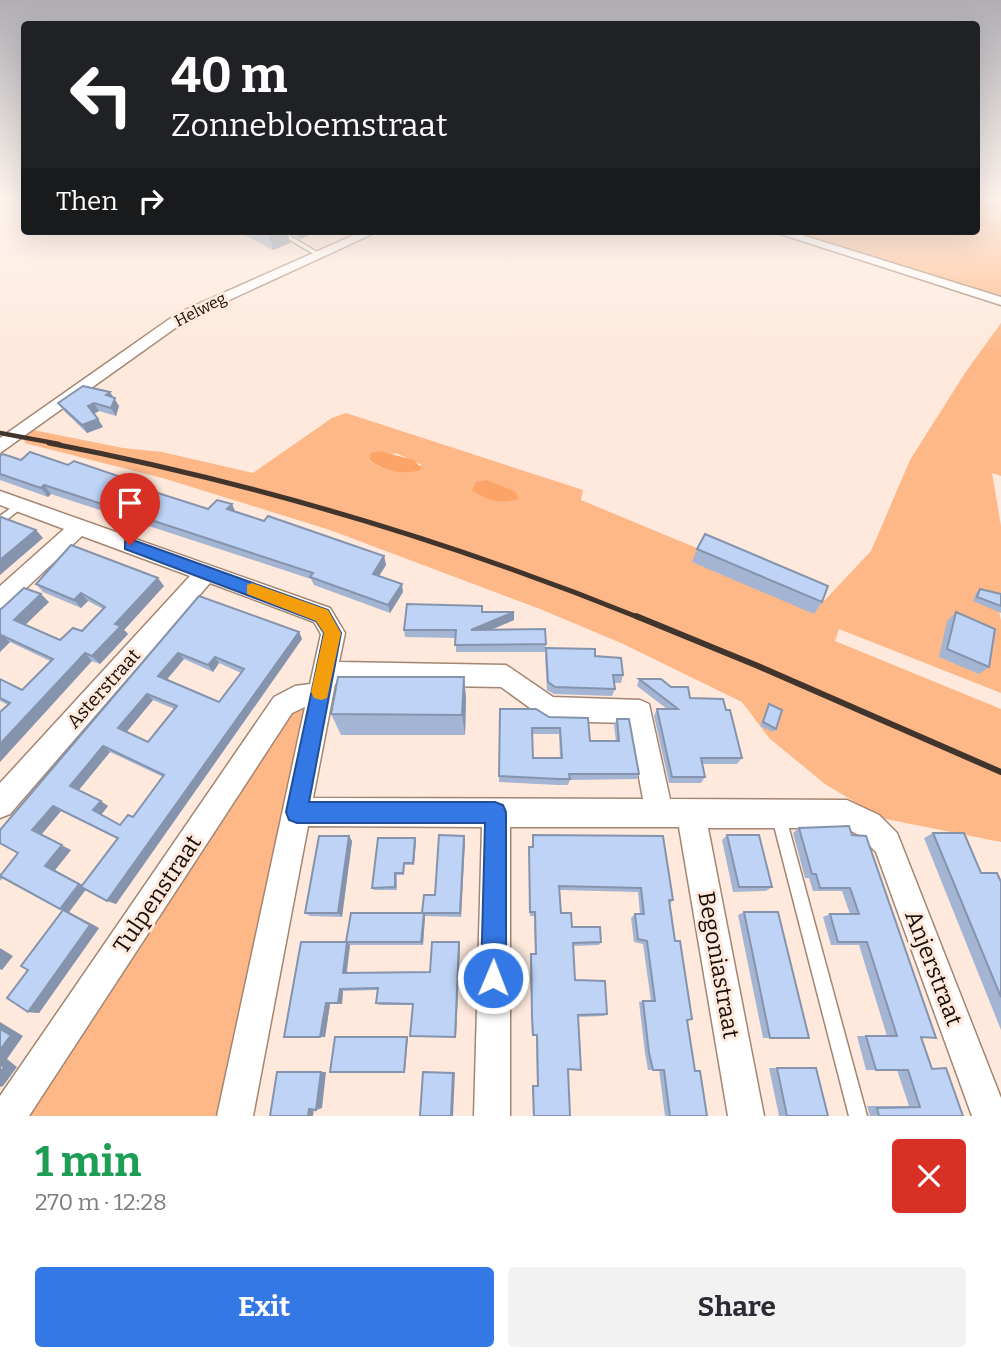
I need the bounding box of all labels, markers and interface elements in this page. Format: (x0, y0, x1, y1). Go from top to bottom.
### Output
text: 40 m (171, 46, 288, 105)
icon: left (56, 49, 147, 140)
text: Zonnebloemstraat (171, 106, 448, 144)
icon: right (132, 182, 170, 220)
text: Then (56, 186, 118, 217)
street label: Helweg (171, 288, 229, 331)
pin (100, 473, 160, 545)
icon: arrive (111, 484, 149, 522)
street label: Asterstraat (62, 644, 145, 733)
street label: Tulpenstraat (107, 829, 207, 959)
street label: Begoniastraat (692, 889, 746, 1041)
street label: Anjerstraat (899, 906, 969, 1030)
position arrow (456, 941, 530, 1015)
text: 1 min (35, 1137, 141, 1187)
button: close (892, 1139, 966, 1213)
text: 270 m · 12:28 (35, 1188, 167, 1216)
button: Exit (35, 1267, 494, 1347)
button: Share (508, 1267, 966, 1347)

